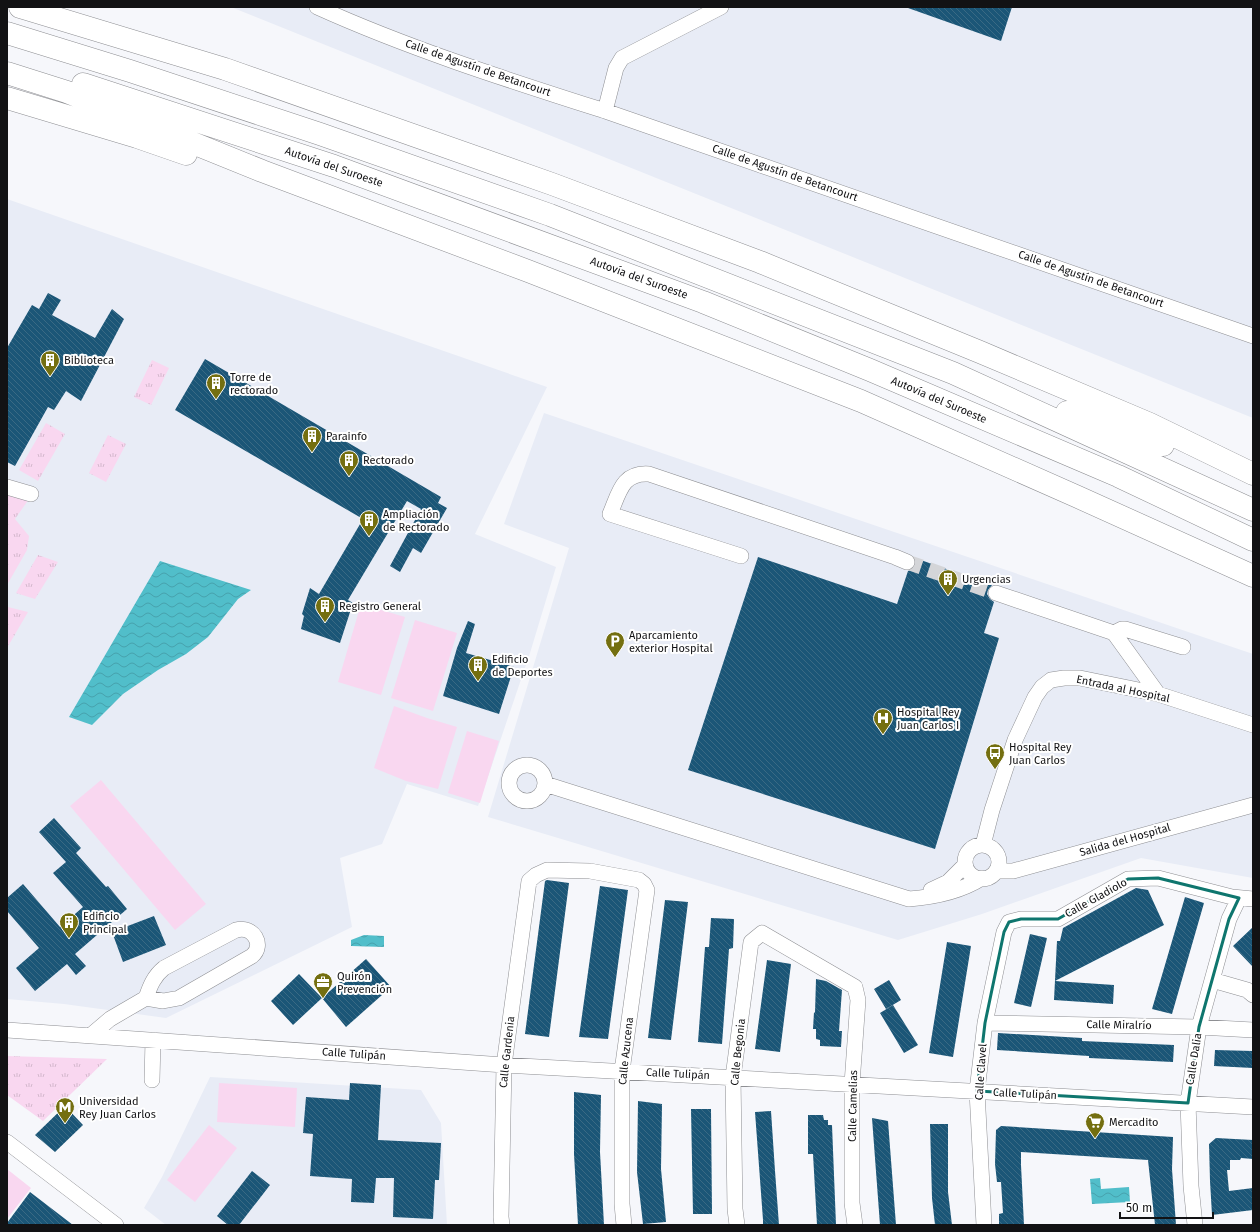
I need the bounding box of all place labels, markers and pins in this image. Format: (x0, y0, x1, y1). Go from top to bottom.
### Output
building icon: Biblioteca (39, 349, 61, 377)
place label: Biblioteca (64, 354, 114, 367)
place label: Torre de rectorado (230, 371, 278, 397)
building icon: Torre de rectorado (205, 372, 227, 400)
building icon: Parainfo (301, 425, 323, 453)
place label: Parainfo (326, 430, 367, 443)
building icon: Rectorado (338, 449, 360, 477)
place label: Rectorado (363, 454, 414, 467)
place label: Ampliación de Rectorado (383, 508, 449, 534)
building icon: Ampliación de Rectorado (358, 509, 380, 537)
building icon: Urgencias (937, 568, 959, 596)
place label: Urgencias (962, 573, 1011, 586)
building icon: Registro General (314, 595, 336, 623)
place label: Registro General (339, 600, 421, 613)
place label: Aparcamiento exterior Hospital (629, 629, 713, 655)
parking icon: Aparcamiento exterior Hospital (604, 630, 626, 658)
place label: Edificio de Deportes (492, 653, 553, 679)
building icon: Edificio de Deportes (467, 654, 489, 682)
place label: Hospital Rey Juan Carlos I (897, 706, 960, 732)
hospital icon: Hospital Rey Juan Carlos I (872, 707, 894, 735)
place label: Hospital Rey Juan Carlos (1009, 741, 1072, 767)
bus stop icon: Hospital Rey Juan Carlos (984, 742, 1006, 770)
place label: Edificio Principal (83, 910, 127, 936)
building icon: Edificio Principal (58, 911, 80, 939)
place label: Quirón Prevención (337, 970, 392, 996)
office icon: Quirón Prevención (312, 971, 334, 999)
place label: Universidad Rey Juan Carlos (79, 1095, 156, 1121)
metro station icon: Universidad Rey Juan Carlos (54, 1096, 76, 1124)
supermarket icon: Mercadito (1084, 1111, 1106, 1139)
place label: Mercadito (1109, 1116, 1159, 1129)

